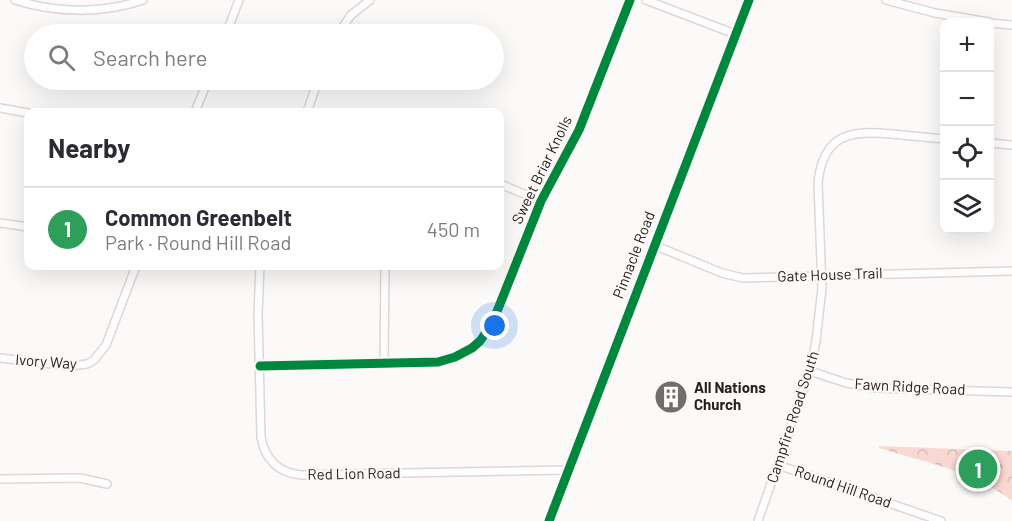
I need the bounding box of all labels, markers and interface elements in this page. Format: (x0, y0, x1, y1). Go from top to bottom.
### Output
map controls (940, 18, 994, 234)
button: + (940, 18, 994, 72)
search box (24, 24, 504, 90)
icon: search (45, 41, 78, 74)
text: Search here (93, 44, 207, 70)
button: − (940, 72, 994, 126)
street label: Sweet Briar Knolls (507, 113, 575, 227)
button: locate (940, 126, 994, 180)
text: Nearby (48, 132, 130, 163)
button: layers (940, 180, 994, 234)
text: Common Greenbelt (105, 204, 292, 230)
street label: Pinnacle Road (608, 208, 658, 301)
text: 1 (64, 217, 71, 241)
text: 450 m (427, 217, 480, 241)
text: Park · Round Hill Road (105, 230, 291, 254)
street label: Gate House Trail (777, 263, 883, 285)
your location (480, 311, 509, 340)
street label: Campfire Road South (762, 348, 822, 485)
street label: Ivory Way (15, 350, 78, 372)
street label: Fawn Ridge Road (854, 374, 966, 398)
place label: All Nations Church (694, 378, 766, 413)
building icon: All Nations Church (653, 379, 689, 415)
pin: 1 (958, 446, 998, 492)
street label: Round Hill Road (793, 461, 894, 511)
street label: Red Lion Road (307, 463, 401, 483)

